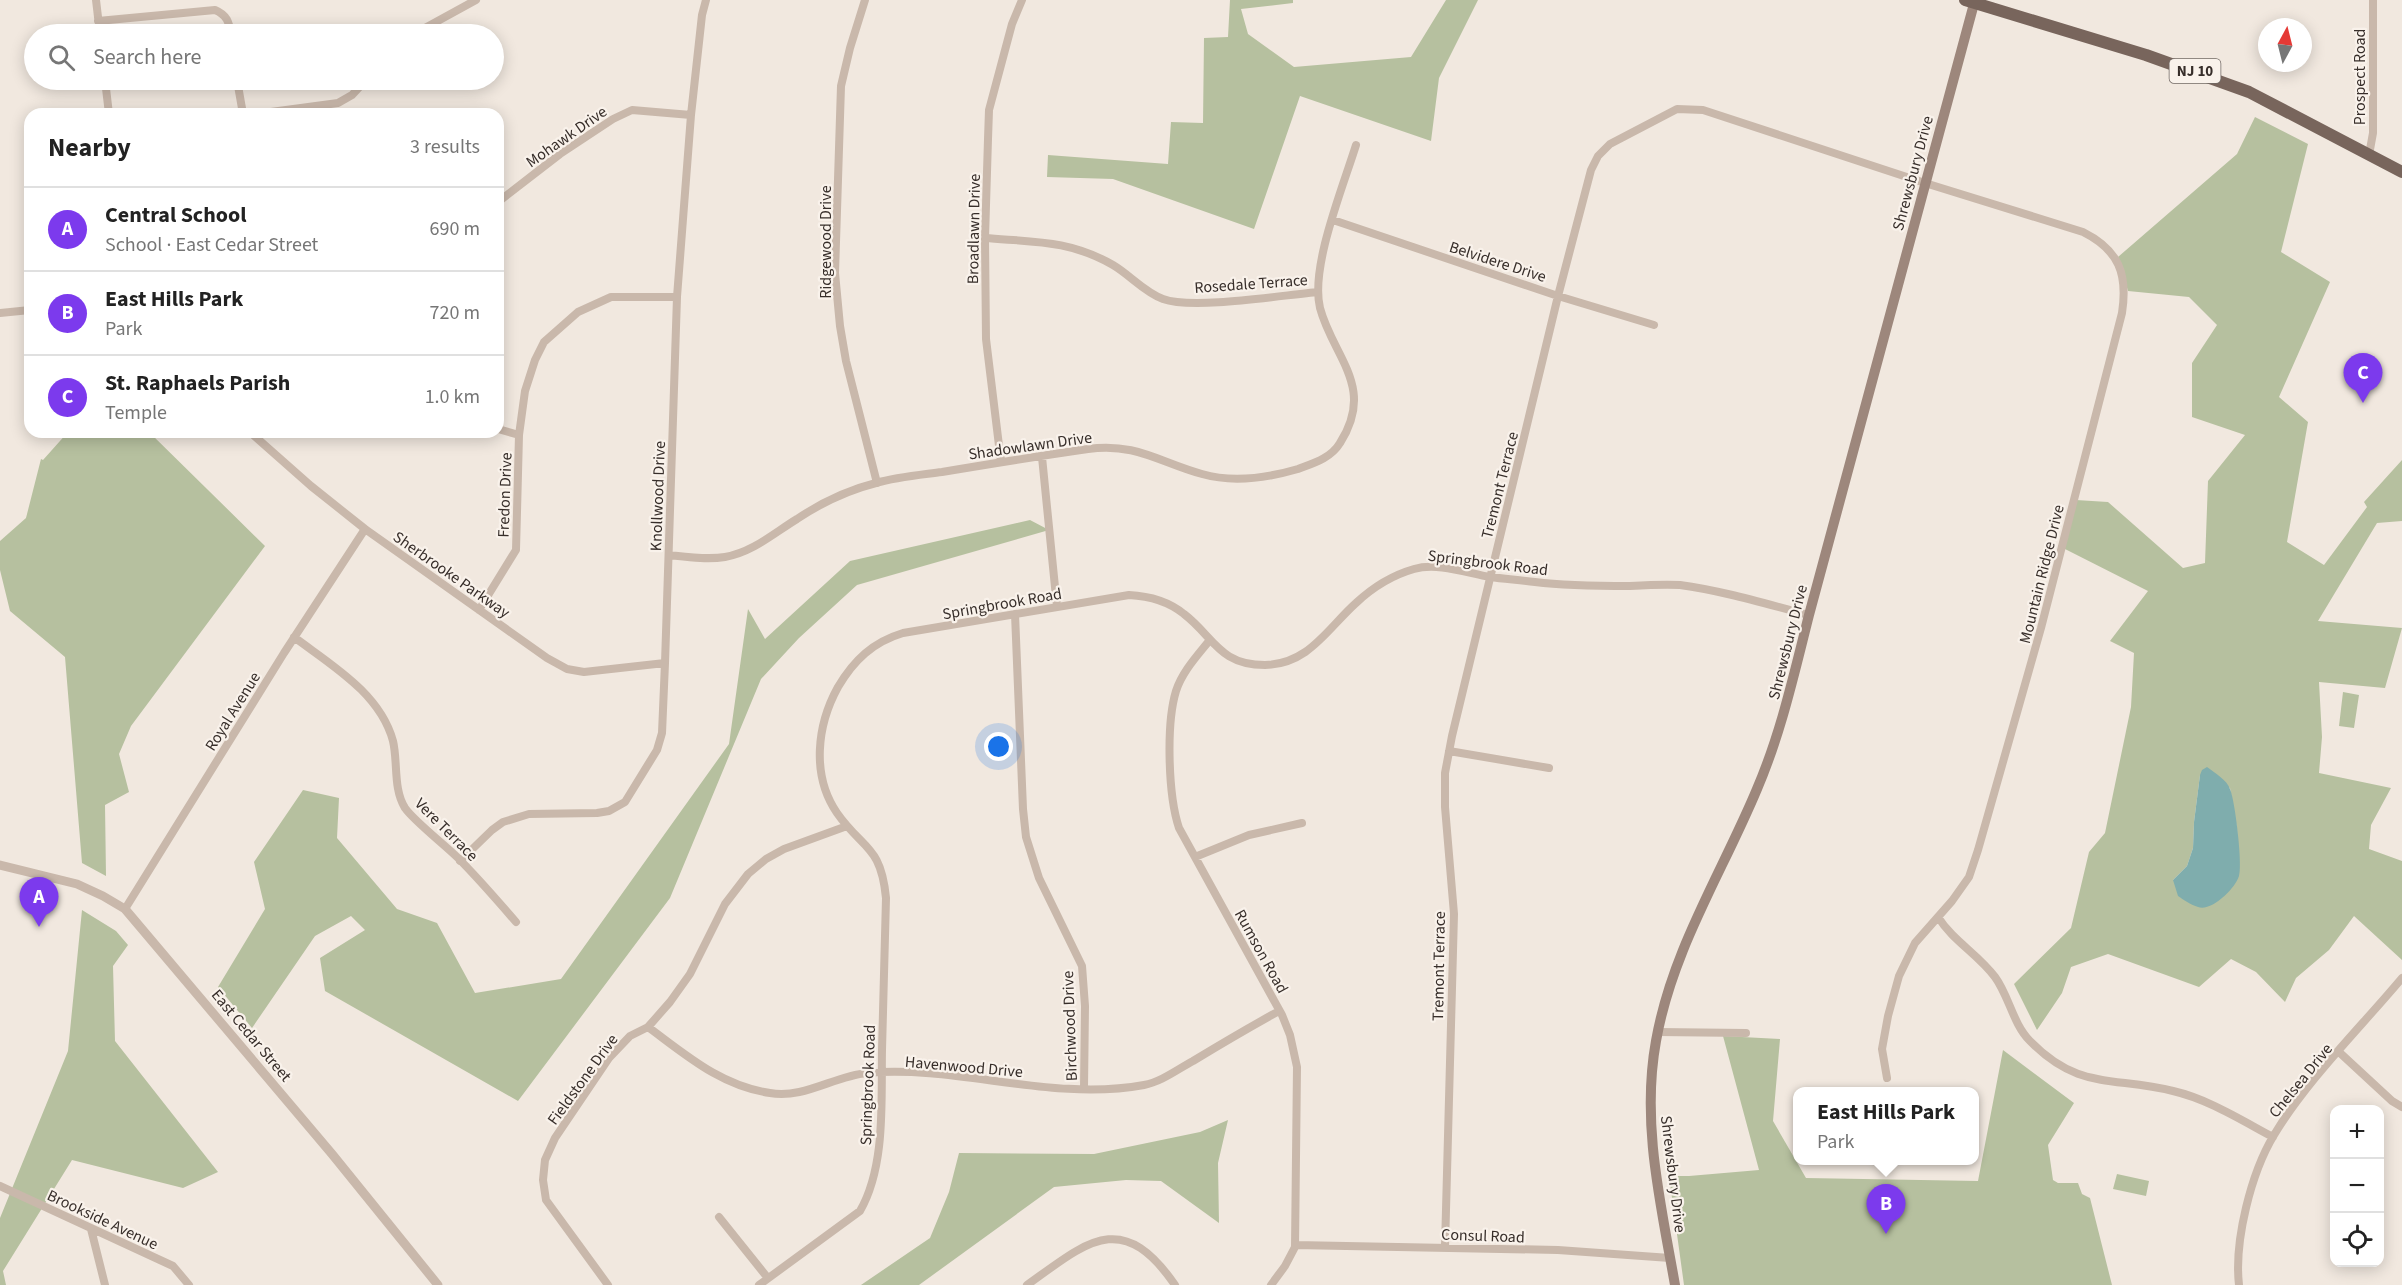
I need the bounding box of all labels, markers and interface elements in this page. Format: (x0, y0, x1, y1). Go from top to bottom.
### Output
north arrow (2258, 18, 2312, 72)
search box (24, 24, 504, 90)
street label: Prospect Road (2349, 29, 2371, 125)
icon: search (45, 41, 78, 74)
text: Search here (93, 41, 201, 73)
road number: NJ 10 (2170, 59, 2220, 83)
street label: Mohawk Drive (522, 101, 612, 173)
street label: Shrewsbury Drive (1887, 113, 1939, 233)
text: Nearby (48, 129, 131, 166)
text: 3 results (410, 133, 480, 161)
street label: Broadlawn Drive (962, 174, 986, 284)
street label: Ridgewood Drive (815, 185, 837, 299)
text: Central School (105, 199, 246, 231)
text: A (62, 215, 73, 243)
text: 690 m (430, 215, 480, 243)
text: School · East Cedar Street (105, 231, 318, 259)
street label: Belvidere Drive (1446, 236, 1549, 288)
street label: Rosedale Terrace (1194, 269, 1309, 299)
text: East Hills Park (105, 283, 243, 315)
text: B (61, 299, 74, 327)
text: 720 m (430, 299, 480, 327)
text: Park (105, 315, 142, 343)
pin: C (2344, 354, 2382, 403)
text: St. Raphaels Parish (105, 367, 290, 399)
text: C (62, 383, 73, 411)
text: 1.0 km (425, 383, 480, 411)
text: Temple (105, 399, 167, 427)
street label: Shadowlawn Drive (967, 426, 1093, 466)
street label: Tremont Terrace (1476, 429, 1524, 541)
street label: Knollwood Drive (645, 440, 671, 552)
street label: Fredon Drive (493, 452, 517, 538)
street label: Mountain Ridge Drive (2014, 502, 2070, 646)
street label: Sherbrooke Parkway (389, 526, 515, 624)
street label: Springbrook Road (1427, 545, 1549, 581)
street label: Shrewsbury Drive (1763, 582, 1813, 702)
street label: Springbrook Road (941, 583, 1064, 625)
street label: Royal Avenue (200, 668, 266, 755)
your location (984, 732, 1013, 761)
street label: Vere Terrace (410, 793, 483, 866)
pin: A (20, 878, 58, 927)
street label: Rumson Road (1229, 906, 1293, 997)
street label: Tremont Terrace (1427, 911, 1451, 1021)
street label: Birchwood Drive (1057, 970, 1083, 1081)
street label: East Cedar Street (206, 985, 297, 1087)
street label: Springbrook Road (855, 1024, 881, 1146)
street label: Fieldstone Drive (542, 1030, 623, 1130)
street label: Chelsea Drive (2264, 1039, 2338, 1123)
street label: Havenwood Drive (904, 1051, 1024, 1083)
popup (1793, 1087, 1979, 1165)
text: East Hills Park (1817, 1096, 1955, 1128)
map controls (2330, 1105, 2384, 1267)
button: + (2330, 1105, 2384, 1159)
street label: Shrewsbury Drive (1655, 1114, 1691, 1234)
text: Park (1817, 1128, 1854, 1156)
button: − (2330, 1159, 2384, 1213)
pin: B (1866, 1184, 1906, 1234)
street label: Brookside Avenue (44, 1185, 162, 1255)
button: locate (2330, 1213, 2384, 1267)
street label: Consul Road (1441, 1224, 1525, 1248)

